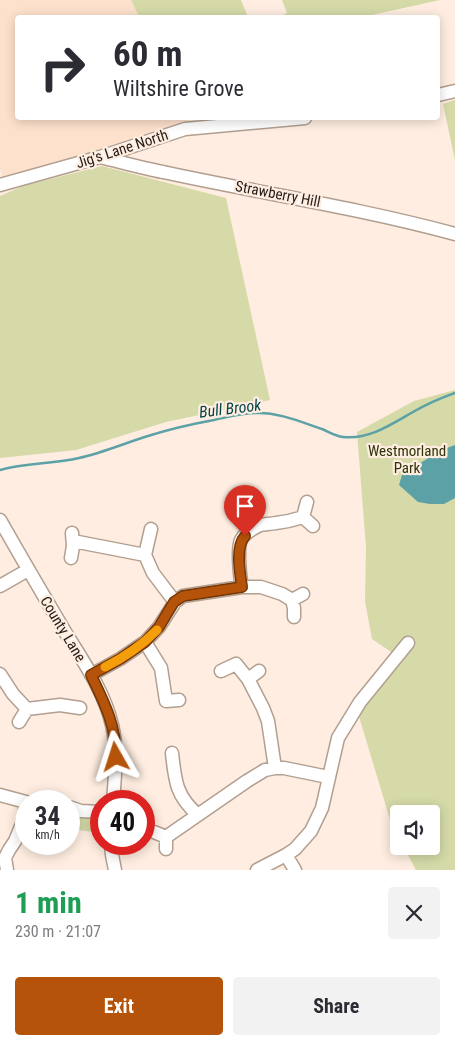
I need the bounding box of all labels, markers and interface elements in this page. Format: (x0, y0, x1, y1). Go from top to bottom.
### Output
text: 60 m (113, 34, 182, 75)
icon: right (30, 35, 95, 100)
text: Wiltshire Grove (113, 76, 244, 101)
street label: Jig's Lane North (74, 126, 170, 172)
street label: Strawberry Hill (234, 177, 322, 211)
water label: Bull Brook (198, 395, 263, 422)
park label: Westmorland Park (368, 442, 446, 477)
pin (224, 485, 266, 536)
icon: arrive (231, 492, 259, 520)
street label: County Lane (36, 593, 90, 665)
position arrow (89, 730, 141, 782)
speed limit sign: 40 (90, 790, 155, 855)
text: 34 (35, 802, 60, 831)
map controls (390, 805, 440, 855)
button: sound (390, 805, 440, 855)
text: km/h (35, 828, 60, 842)
text: 1 min (15, 885, 82, 920)
button: close (388, 887, 440, 939)
text: 230 m · 21:07 (15, 922, 101, 941)
button: Exit (15, 977, 223, 1035)
button: Share (233, 977, 440, 1035)

